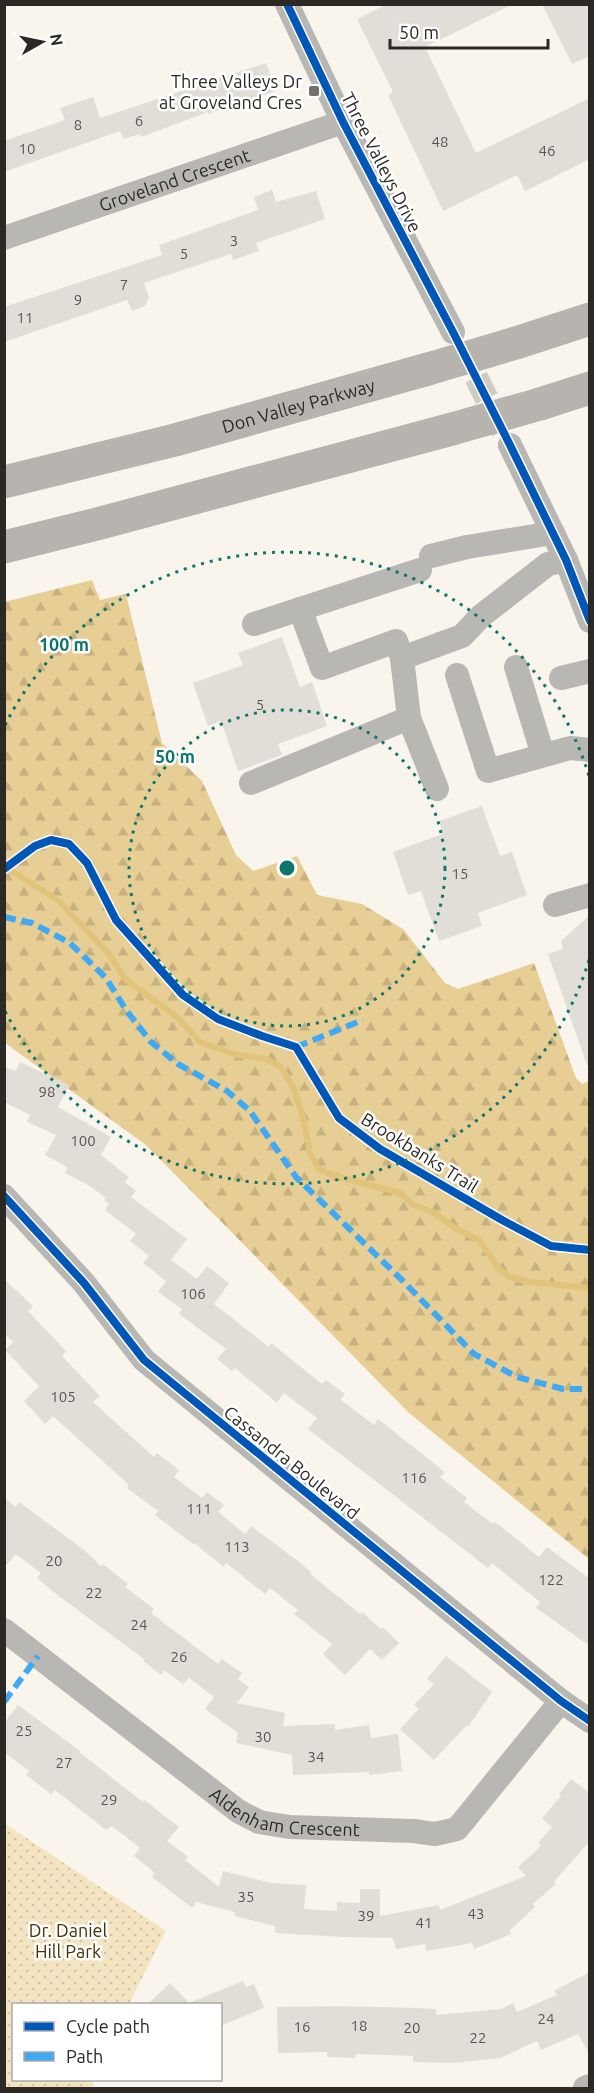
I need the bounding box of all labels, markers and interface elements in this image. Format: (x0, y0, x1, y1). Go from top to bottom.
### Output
north arrow (12, 12, 72, 72)
scale bar (390, 12, 548, 50)
text: 50 m (399, 22, 439, 42)
text: N (47, 32, 67, 47)
place label: Three Valleys Dr at Groveland Cres (159, 71, 302, 112)
marker: Three Valleys Dr at Groveland Cres (307, 84, 321, 98)
street label: Three Valleys Drive (338, 89, 426, 235)
house number: 6 (135, 112, 143, 129)
house number: 8 (74, 116, 82, 133)
house number: 48 (432, 133, 448, 150)
house number: 10 (19, 140, 35, 157)
house number: 46 (539, 142, 555, 159)
street label: Groveland Crescent (96, 145, 252, 215)
house number: 3 (230, 232, 238, 249)
house number: 5 (180, 245, 188, 262)
house number: 7 (120, 276, 128, 293)
house number: 9 (74, 291, 82, 308)
house number: 11 (17, 309, 33, 326)
street label: Don Valley Parkway (219, 374, 377, 436)
text: 100 m (39, 634, 89, 654)
house number: 5 (256, 696, 264, 713)
text: 50 m (155, 746, 195, 766)
centre of rings (277, 858, 297, 878)
house number: 15 (452, 865, 468, 882)
house number: 98 (39, 1083, 55, 1100)
street label: Brookbanks Trail (358, 1108, 482, 1196)
house number: 100 (70, 1132, 96, 1149)
house number: 106 (180, 1285, 206, 1302)
house number: 105 (50, 1388, 76, 1405)
street label: Cassandra Boulevard (220, 1401, 364, 1523)
house number: 116 (401, 1469, 427, 1486)
house number: 111 (186, 1500, 212, 1517)
house number: 113 (224, 1538, 250, 1555)
house number: 20 (46, 1552, 62, 1569)
house number: 122 (538, 1571, 564, 1588)
house number: 22 (86, 1584, 102, 1601)
house number: 24 (131, 1616, 147, 1633)
house number: 26 (171, 1648, 187, 1665)
house number: 25 (16, 1722, 32, 1739)
house number: 30 (255, 1728, 271, 1745)
house number: 34 (308, 1748, 324, 1765)
house number: 27 (56, 1754, 72, 1771)
street label: Aldenham Crescent (206, 1783, 360, 1839)
house number: 29 (101, 1791, 117, 1808)
house number: 35 (238, 1888, 254, 1905)
house number: 43 (468, 1905, 484, 1922)
house number: 39 (358, 1907, 374, 1924)
house number: 41 (416, 1914, 432, 1931)
park label: Dr. Daniel Hill Park (29, 1920, 108, 1961)
legend (12, 2003, 222, 2081)
house number: 24 (538, 2010, 554, 2027)
text: Cycle path (66, 2016, 150, 2036)
house number: 18 (351, 2017, 367, 2034)
house number: 16 (294, 2018, 310, 2035)
house number: 20 (404, 2019, 420, 2036)
house number: 22 (470, 2029, 486, 2046)
text: Path (66, 2046, 103, 2066)

